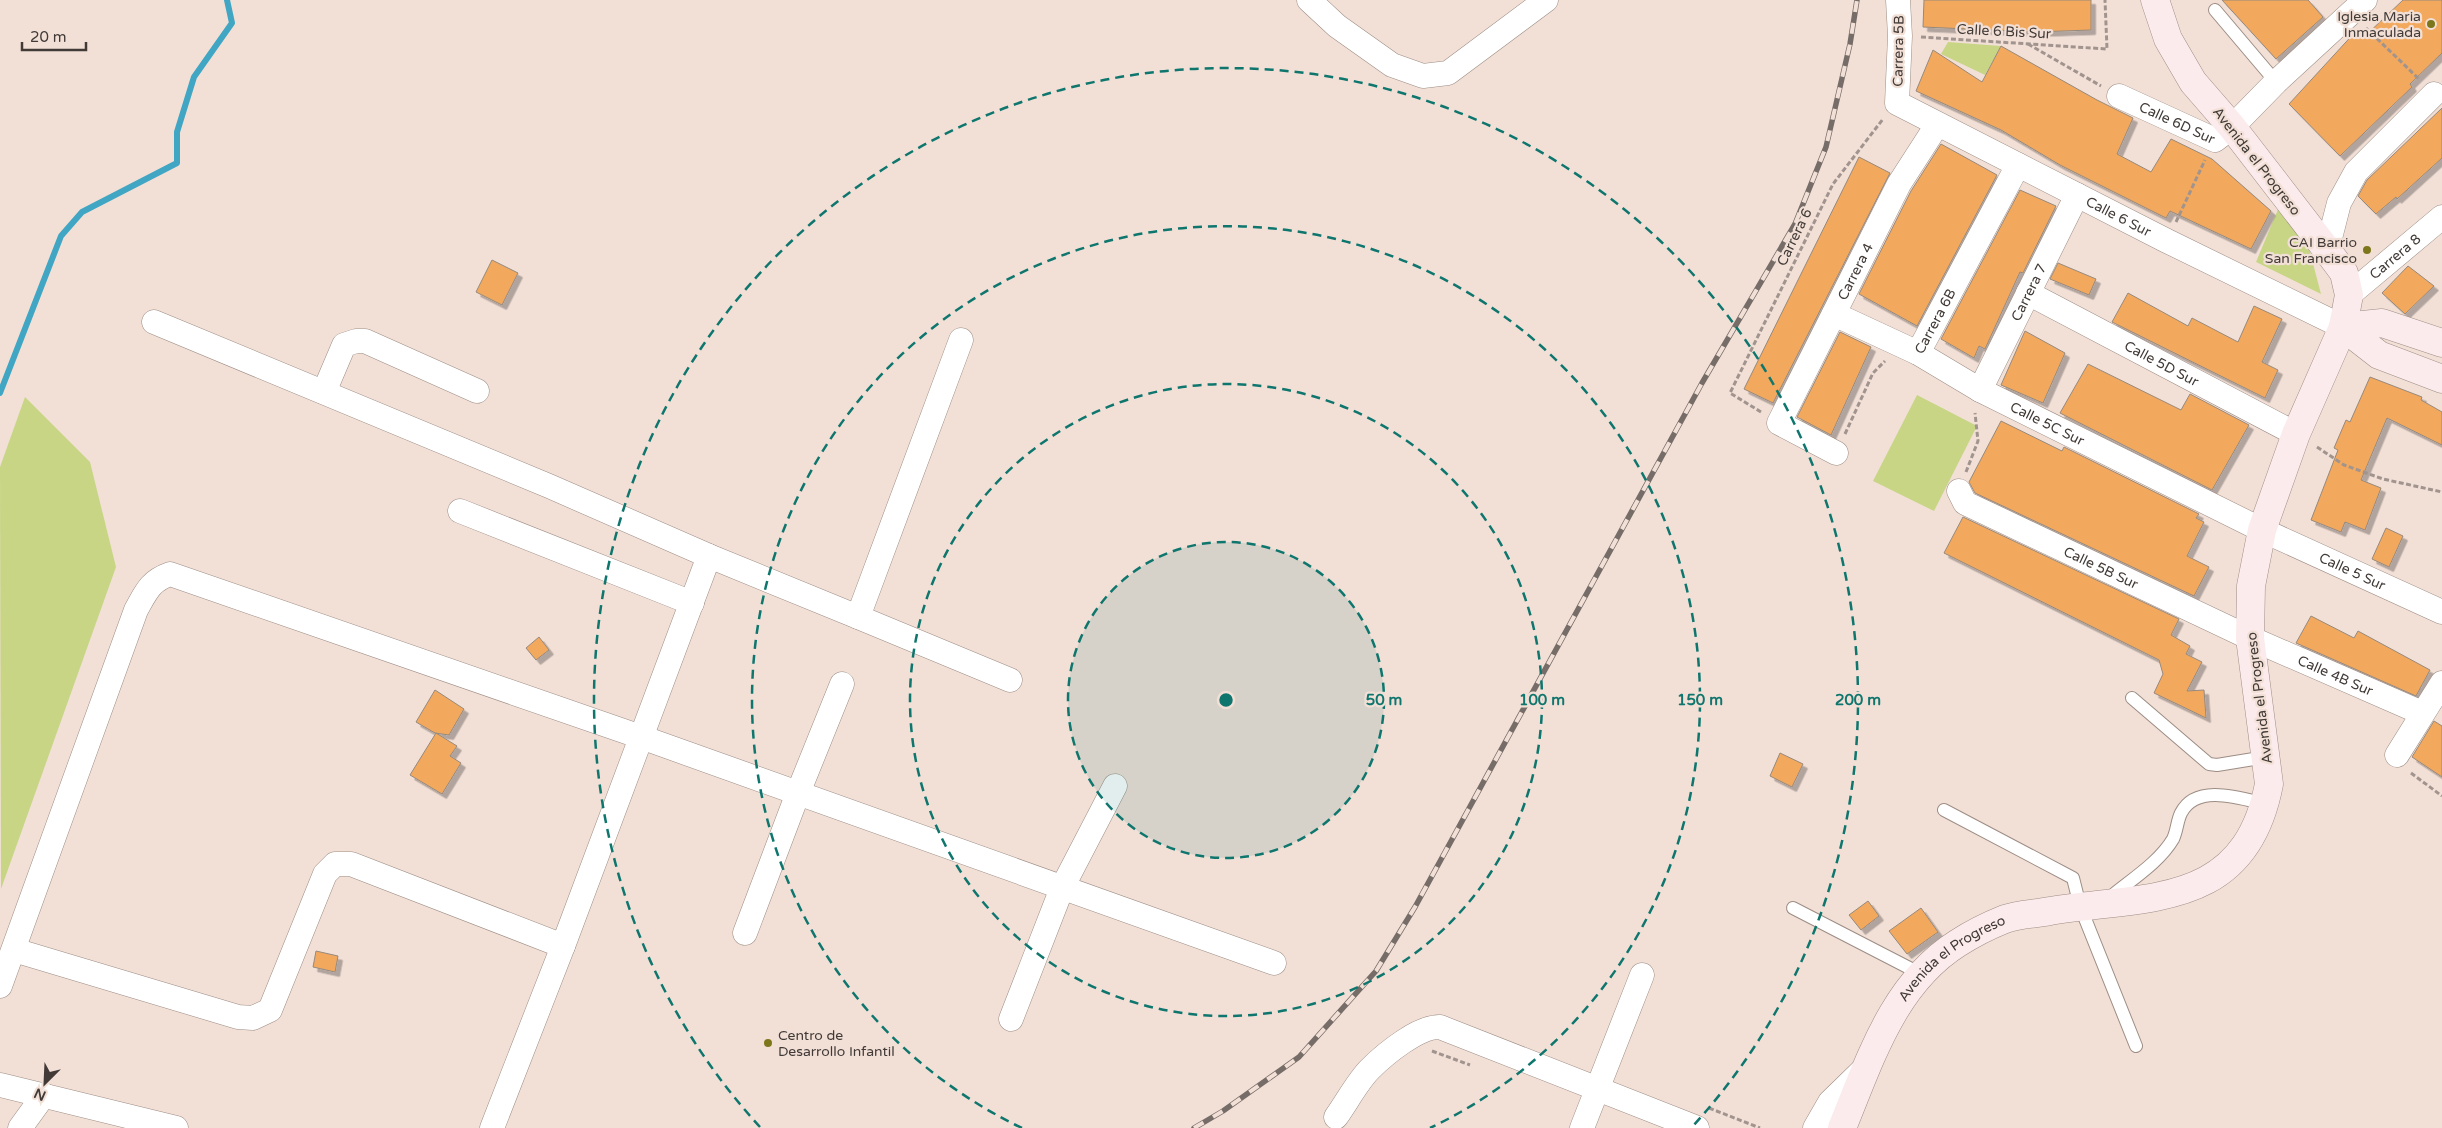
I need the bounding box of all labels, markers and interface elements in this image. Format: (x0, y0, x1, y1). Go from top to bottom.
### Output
place label: Iglesia Maria Inmaculada (2337, 8, 2421, 41)
street label: Carrera 5B (1889, 15, 1908, 87)
marker: Iglesia Maria Inmaculada (2425, 18, 2437, 30)
scale bar (22, 20, 86, 52)
street label: Calle 6 Bis Sur (1956, 21, 2052, 42)
text: 20 m (30, 28, 67, 46)
street label: Calle 6D Sur (2136, 98, 2218, 148)
street label: Avenida el Progreso (2209, 104, 2304, 219)
street label: Calle 6 Sur (2083, 193, 2154, 241)
street label: Carrera 6 (1773, 206, 1816, 269)
street label: Carrera 8 (2366, 230, 2425, 283)
place label: CAI Barrio San Francisco (2265, 234, 2357, 267)
street label: Carrera 4 (1834, 240, 1877, 303)
marker: CAI Barrio San Francisco (2361, 244, 2373, 256)
street label: Carrera 7 (2008, 261, 2050, 324)
street label: Carrera 6B (1911, 286, 1960, 357)
street label: Calle 5D Sur (2121, 337, 2202, 391)
street label: Calle 5C Sur (2007, 398, 2088, 450)
street label: Calle 5B Sur (2061, 543, 2142, 593)
street label: Calle 5 Sur (2316, 549, 2389, 594)
street label: Avenida el Progreso (2243, 631, 2276, 765)
street label: Calle 4B Sur (2295, 652, 2376, 700)
centre of rings (1217, 691, 1235, 709)
text: 50 m (1366, 691, 1402, 709)
text: 100 m (1519, 691, 1565, 709)
text: 150 m (1677, 691, 1723, 709)
text: 200 m (1835, 691, 1881, 709)
street label: Avenida el Progreso (1895, 912, 2008, 1005)
place label: Centro de Desarrollo Infantil (778, 1027, 895, 1060)
marker: Centro de Desarrollo Infantil (762, 1037, 774, 1049)
north arrow (20, 1058, 70, 1108)
text: N (31, 1084, 49, 1104)

